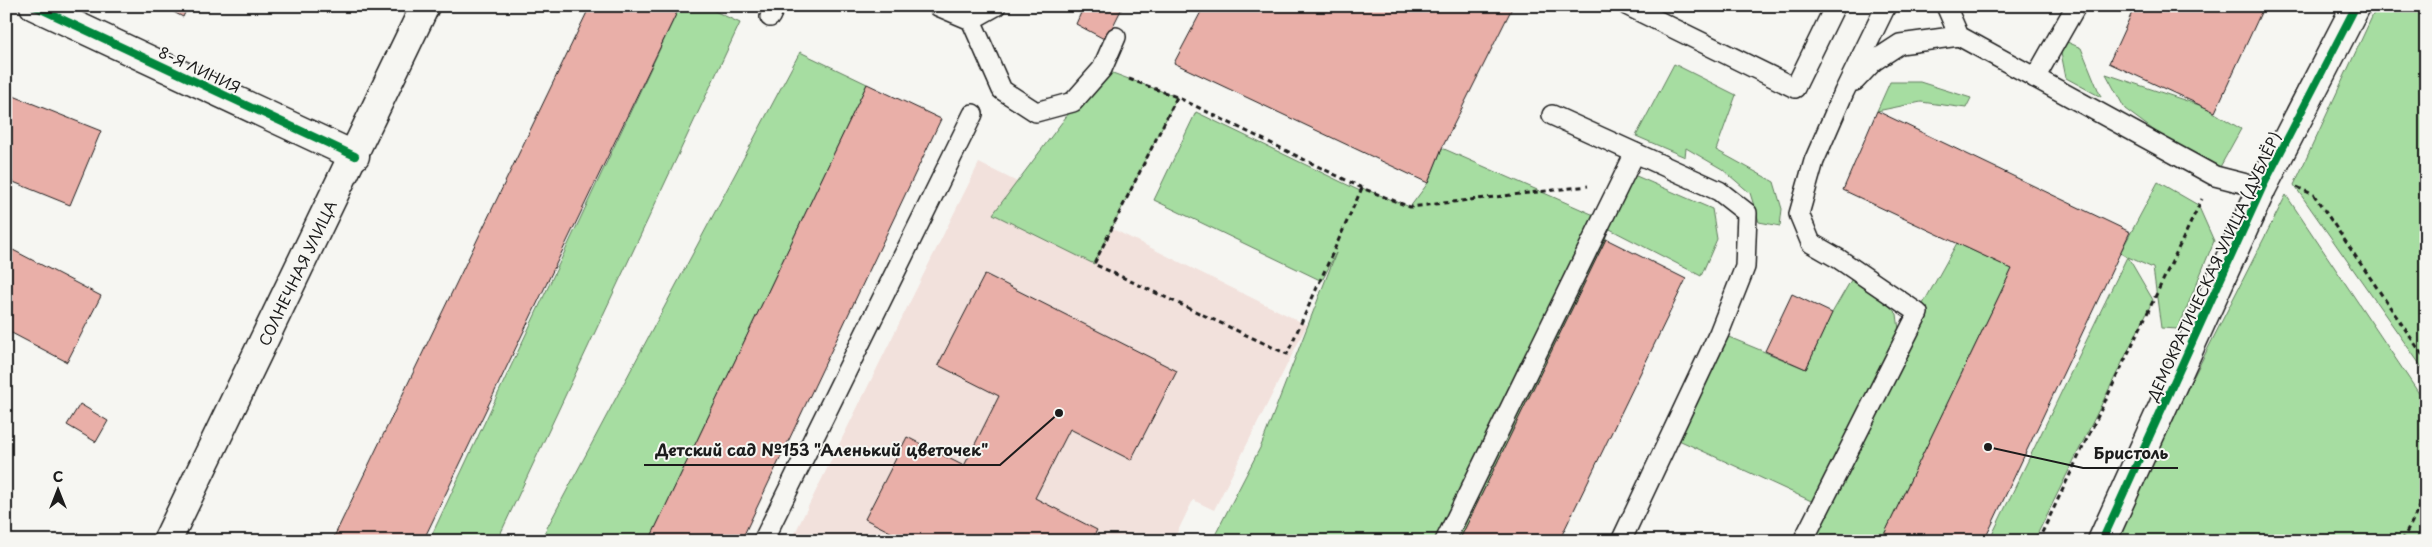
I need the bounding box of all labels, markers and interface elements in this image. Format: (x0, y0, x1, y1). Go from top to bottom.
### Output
street label: 8-Я ЛИНИЯ (155, 40, 245, 98)
street label: ДЕМОКРАТИЧЕСКАЯ УЛИЦА (ДУБЛЁР) (2140, 128, 2286, 405)
street label: СОЛНЕЧНАЯ УЛИЦА (252, 196, 341, 349)
callout: Детский сад №153 "Аленький цветочек" (644, 434, 1000, 465)
text: Детский сад №153 "Аленький цветочек" (655, 437, 988, 461)
callout: Бристоль (2083, 437, 2178, 468)
text: Бристоль (2094, 440, 2169, 464)
north arrow (32, 464, 82, 514)
text: С (53, 466, 63, 487)

